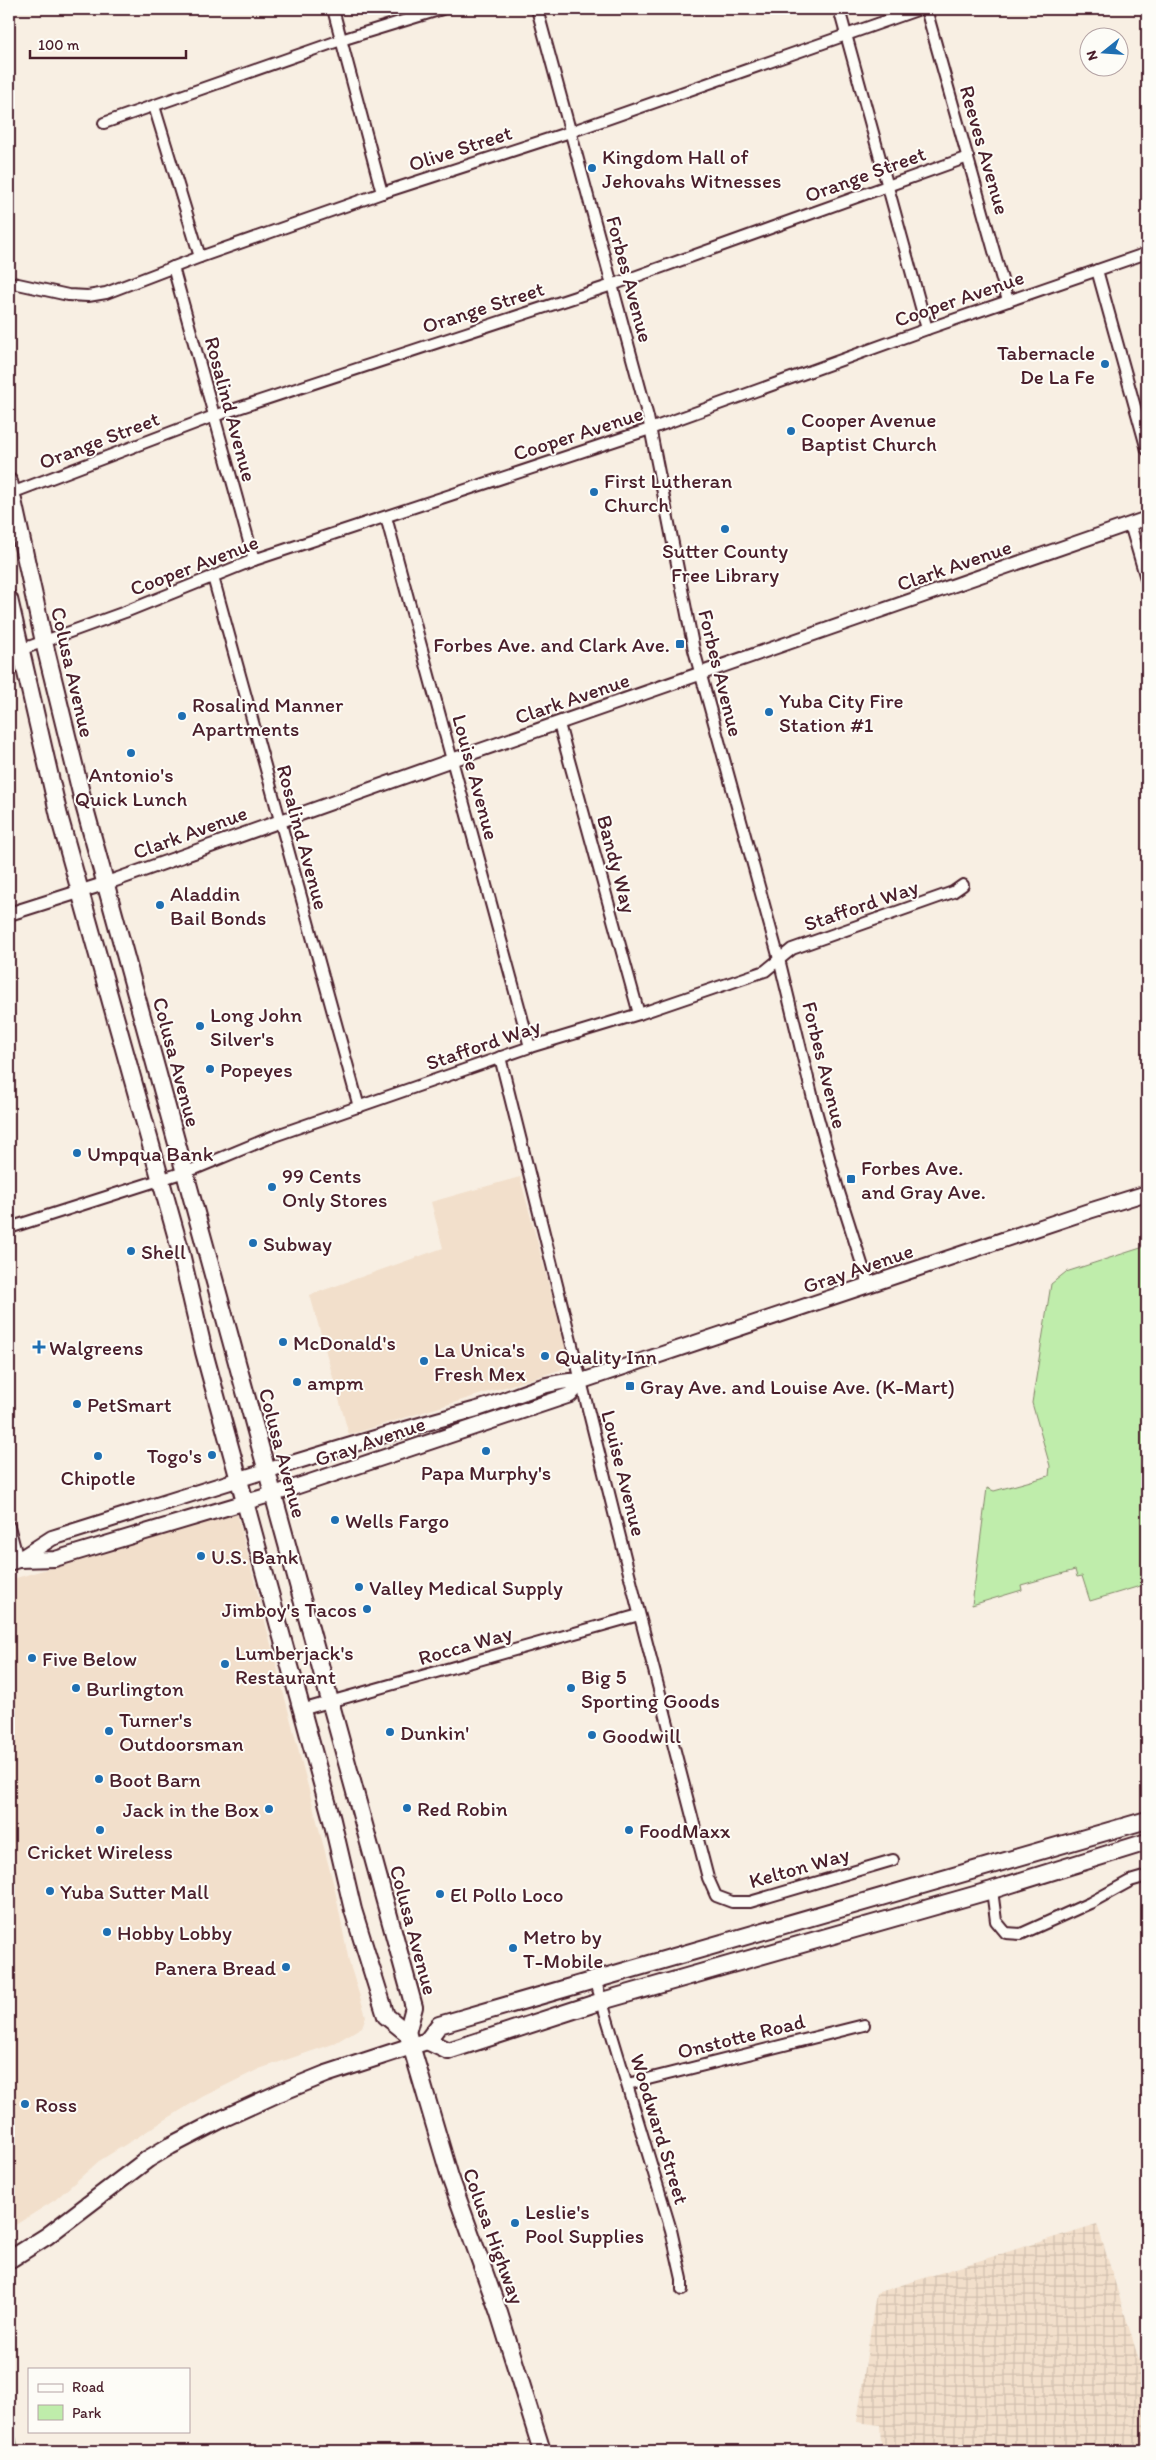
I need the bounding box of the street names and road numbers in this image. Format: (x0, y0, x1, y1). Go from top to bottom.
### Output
street label: Reeves Avenue (955, 83, 1015, 217)
street label: Olive Street (405, 120, 515, 176)
street label: Orange Street (801, 141, 929, 207)
street label: Forbes Avenue (601, 213, 659, 345)
street label: Cooper Avenue (891, 264, 1027, 332)
street label: Orange Street (419, 275, 547, 338)
street label: Rosalind Avenue (200, 334, 262, 484)
street label: Cooper Avenue (510, 400, 646, 466)
street label: Orange Street (35, 406, 163, 474)
street label: Cooper Avenue (126, 529, 262, 601)
street label: Clark Avenue (893, 534, 1015, 596)
street label: Colusa Avenue (46, 604, 100, 740)
street label: Forbes Avenue (693, 607, 749, 739)
street label: Clark Avenue (511, 667, 633, 729)
street label: Louise Avenue (447, 711, 505, 843)
street label: Rosalind Avenue (272, 762, 334, 912)
street label: Clark Avenue (130, 800, 250, 864)
street label: Bandy Way (592, 812, 642, 916)
street label: Stafford Way (800, 874, 922, 936)
street label: Colusa Avenue (148, 994, 206, 1130)
street label: Forbes Avenue (797, 999, 853, 1131)
street label: Stafford Way (422, 1013, 544, 1075)
street label: Gray Avenue (800, 1237, 916, 1299)
street label: Colusa Avenue (254, 1385, 312, 1521)
street label: Louise Avenue (596, 1407, 652, 1539)
street label: Gray Avenue (312, 1410, 428, 1472)
street label: Rocca Way (415, 1620, 515, 1670)
street label: Kelton Way (746, 1841, 852, 1893)
street label: Colusa Avenue (385, 1862, 443, 1998)
street label: Onstotte Road (675, 2008, 808, 2064)
street label: Woodward Street (625, 2051, 695, 2207)
street label: Colusa Highway (458, 2164, 530, 2308)

